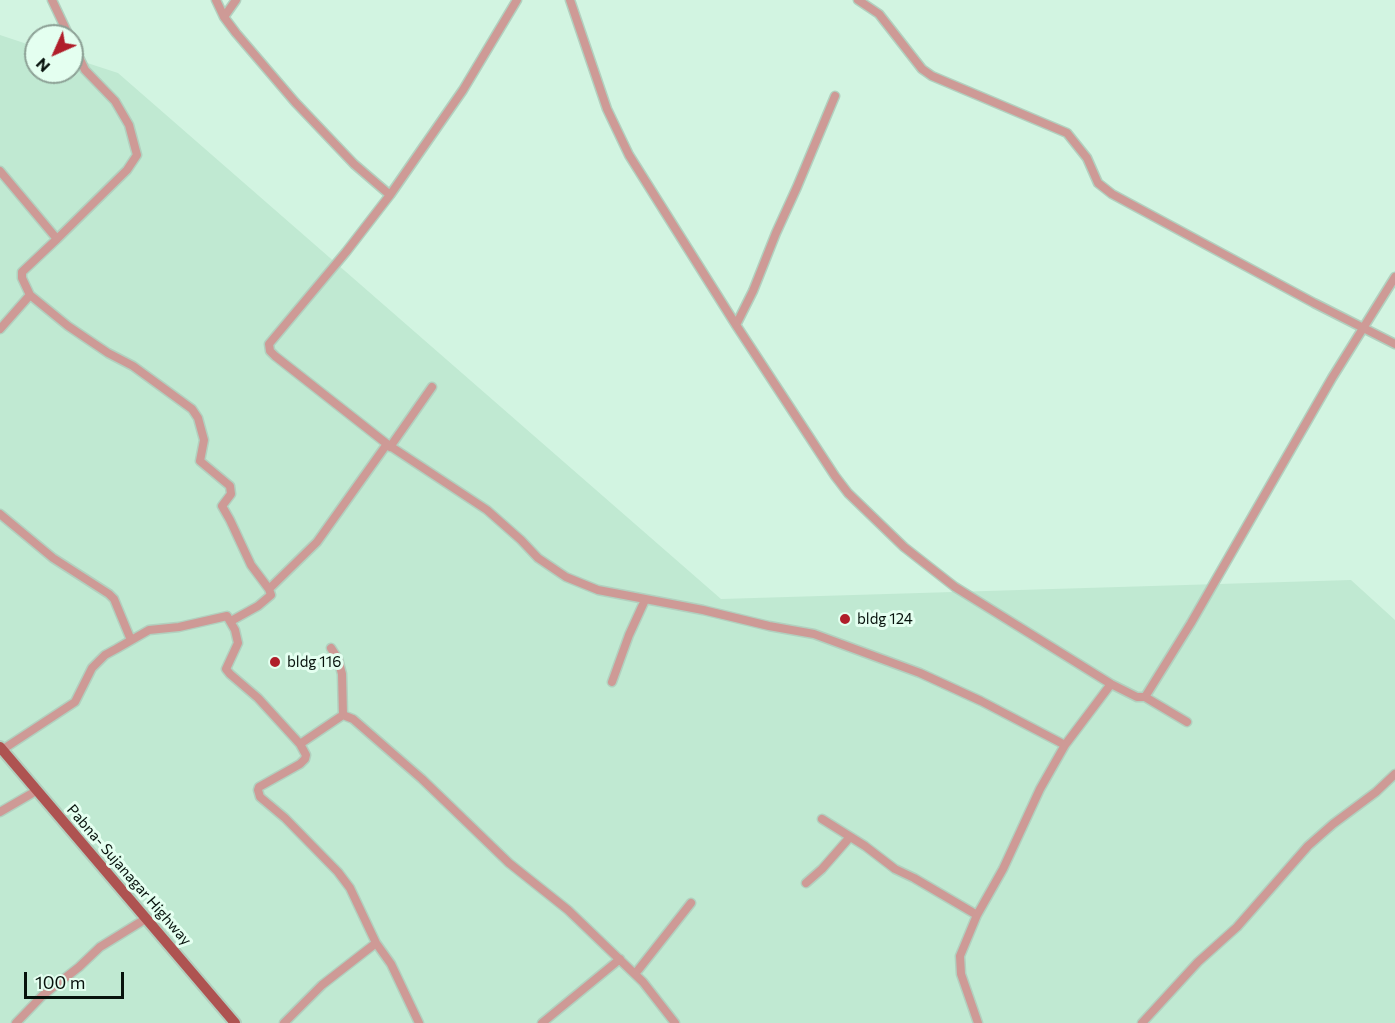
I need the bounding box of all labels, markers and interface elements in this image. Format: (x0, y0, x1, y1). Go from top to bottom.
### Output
north arrow (24, 24, 84, 84)
text: N (31, 55, 53, 77)
place label: bldg 124 (857, 610, 913, 628)
marker: bldg 124 (838, 612, 852, 626)
place label: bldg 116 (287, 653, 341, 671)
marker: bldg 116 (268, 655, 282, 669)
street label: Pabna- Sujanagar Highway (63, 801, 195, 949)
scale bar (27, 960, 128, 998)
text: 100 m (35, 971, 85, 993)

